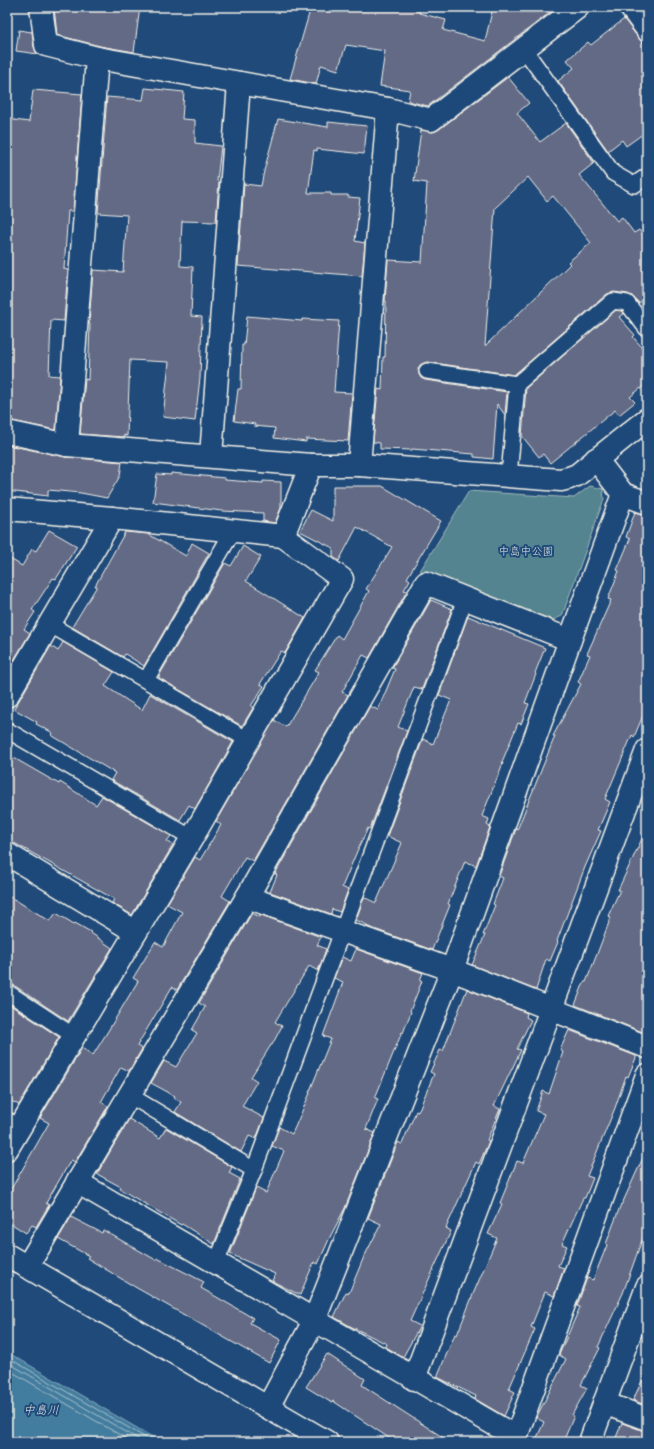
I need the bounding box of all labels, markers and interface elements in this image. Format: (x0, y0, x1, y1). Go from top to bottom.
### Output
park label: 中島中公園 (499, 543, 554, 561)
water label: 中島川 (23, 1401, 59, 1420)

